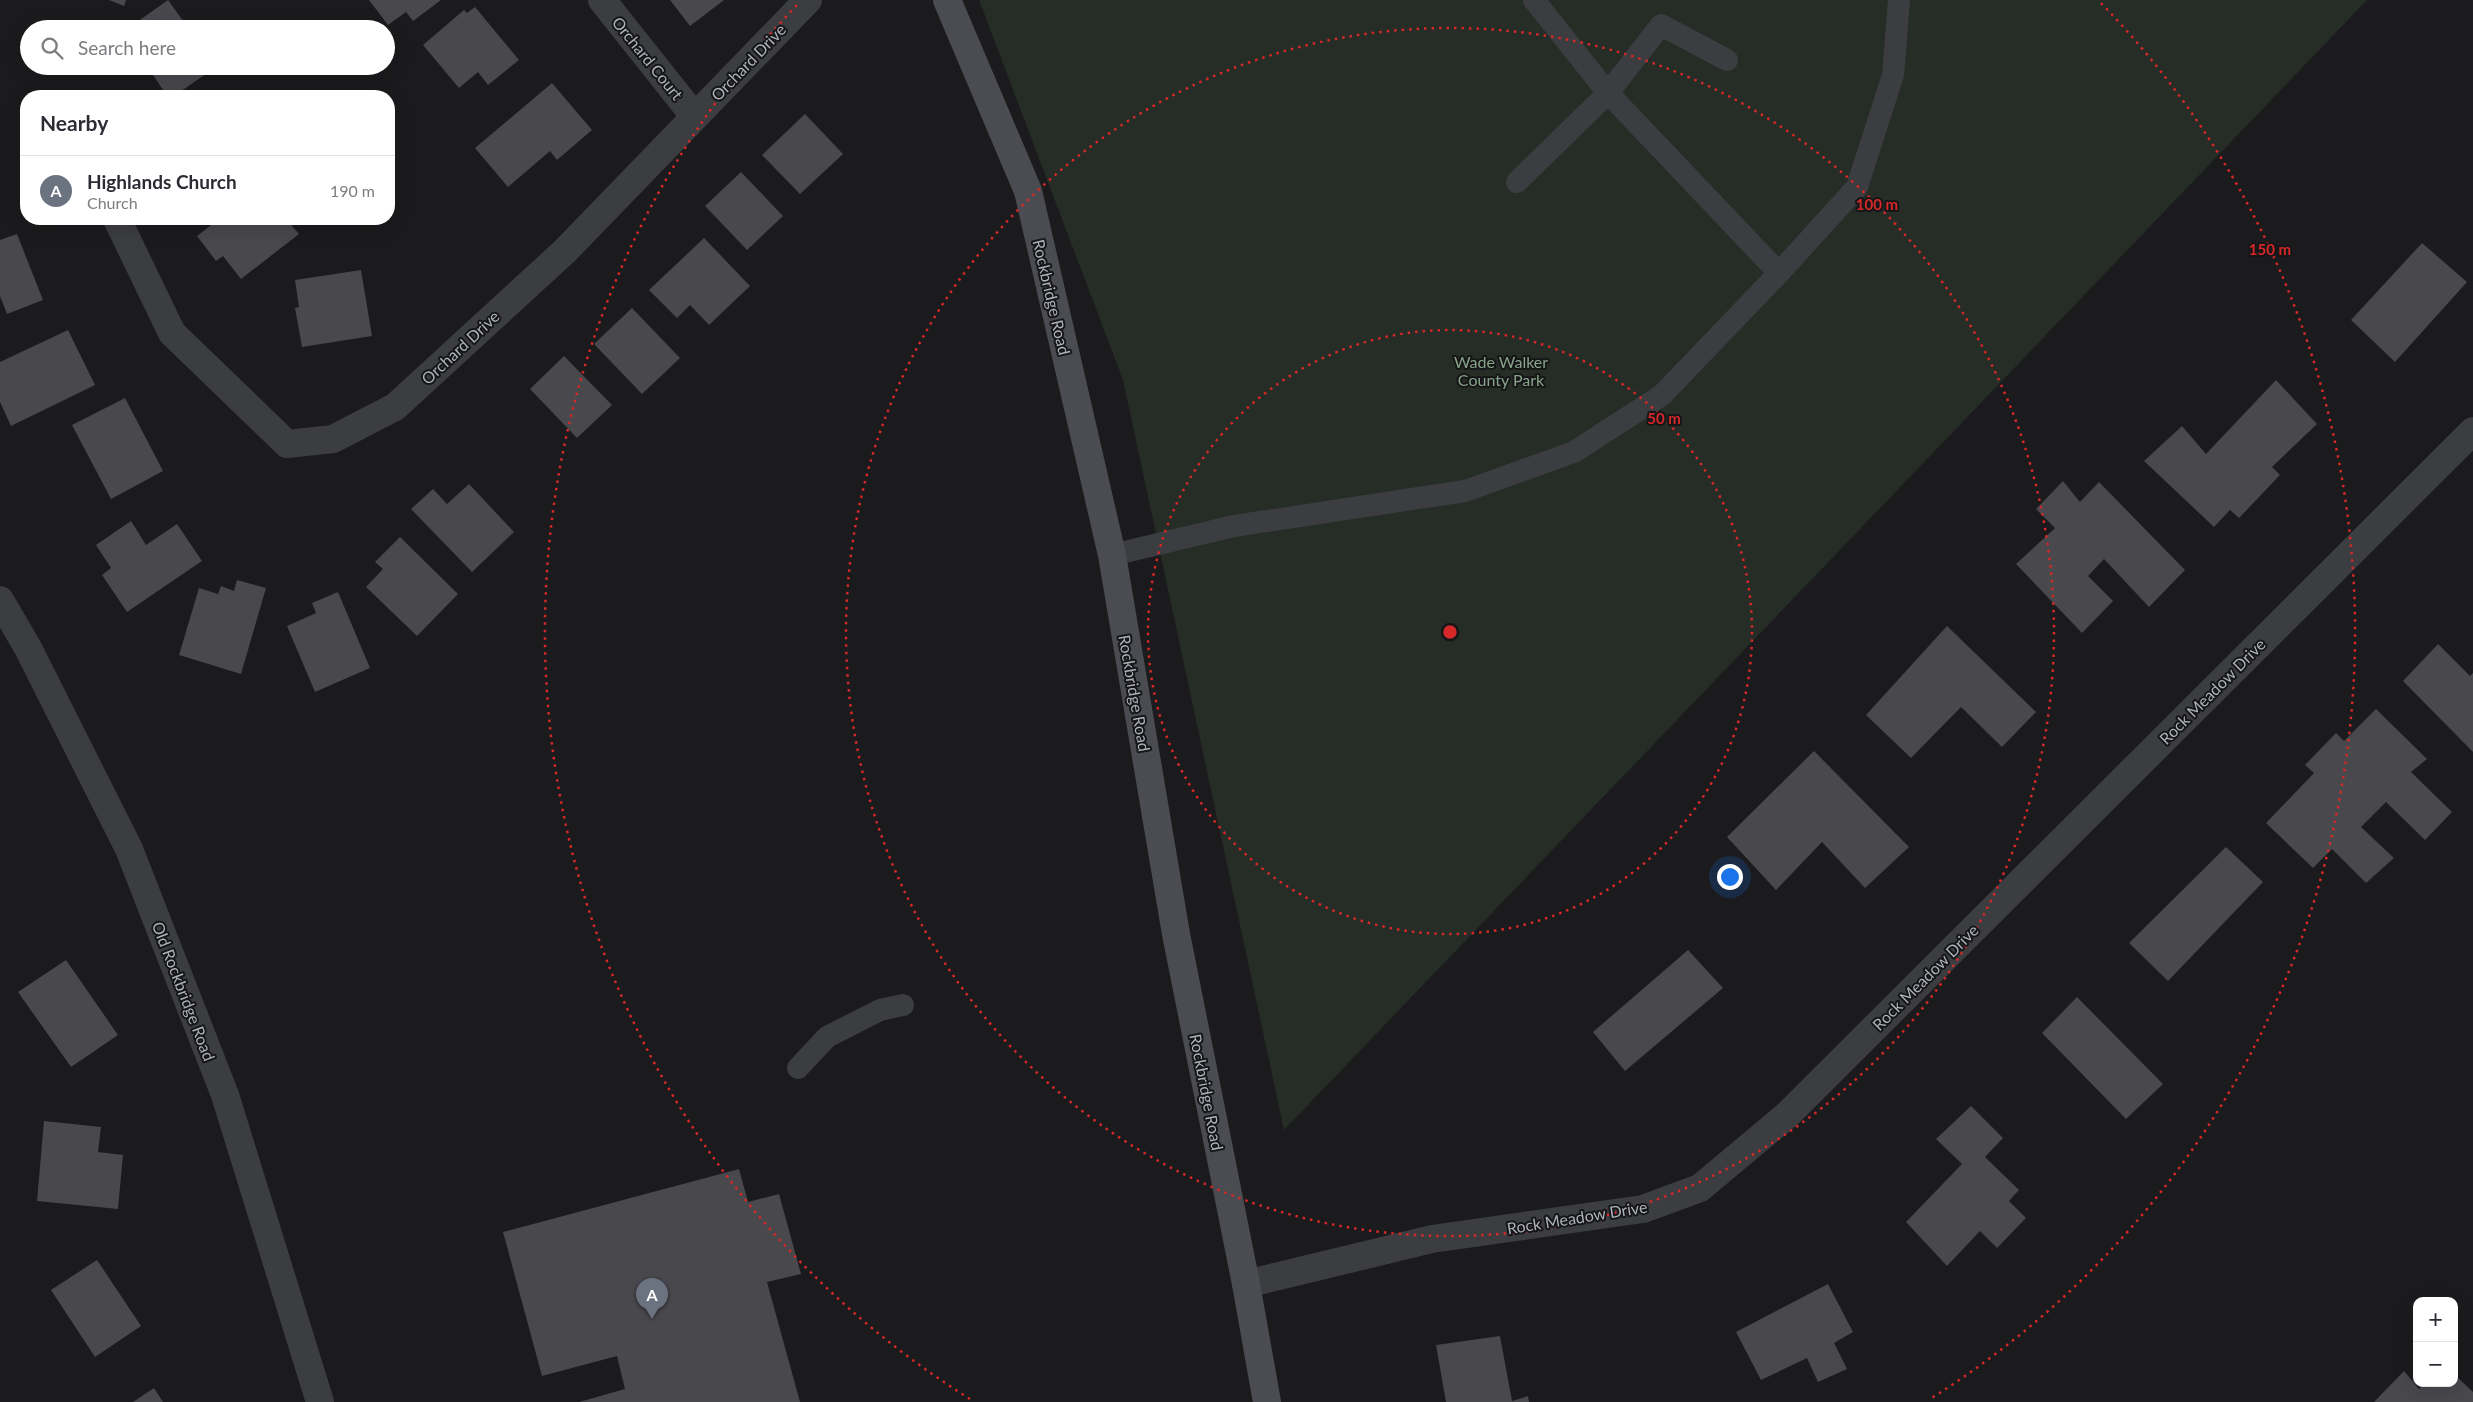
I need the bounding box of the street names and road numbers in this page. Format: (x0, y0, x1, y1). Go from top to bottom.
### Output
street label: Orchard Court (609, 13, 687, 104)
street label: Orchard Drive (707, 20, 789, 104)
street label: Rockbridge Road (1029, 237, 1075, 357)
street label: Orchard Drive (417, 306, 503, 388)
street label: Rockbridge Road (1115, 633, 1155, 753)
street label: Rock Meadow Drive (2155, 634, 2269, 748)
street label: Old Rockbridge Road (149, 919, 219, 1063)
street label: Rock Meadow Drive (1868, 920, 1982, 1034)
street label: Rockbridge Road (1186, 1032, 1228, 1152)
street label: Rock Meadow Drive (1505, 1197, 1649, 1237)

